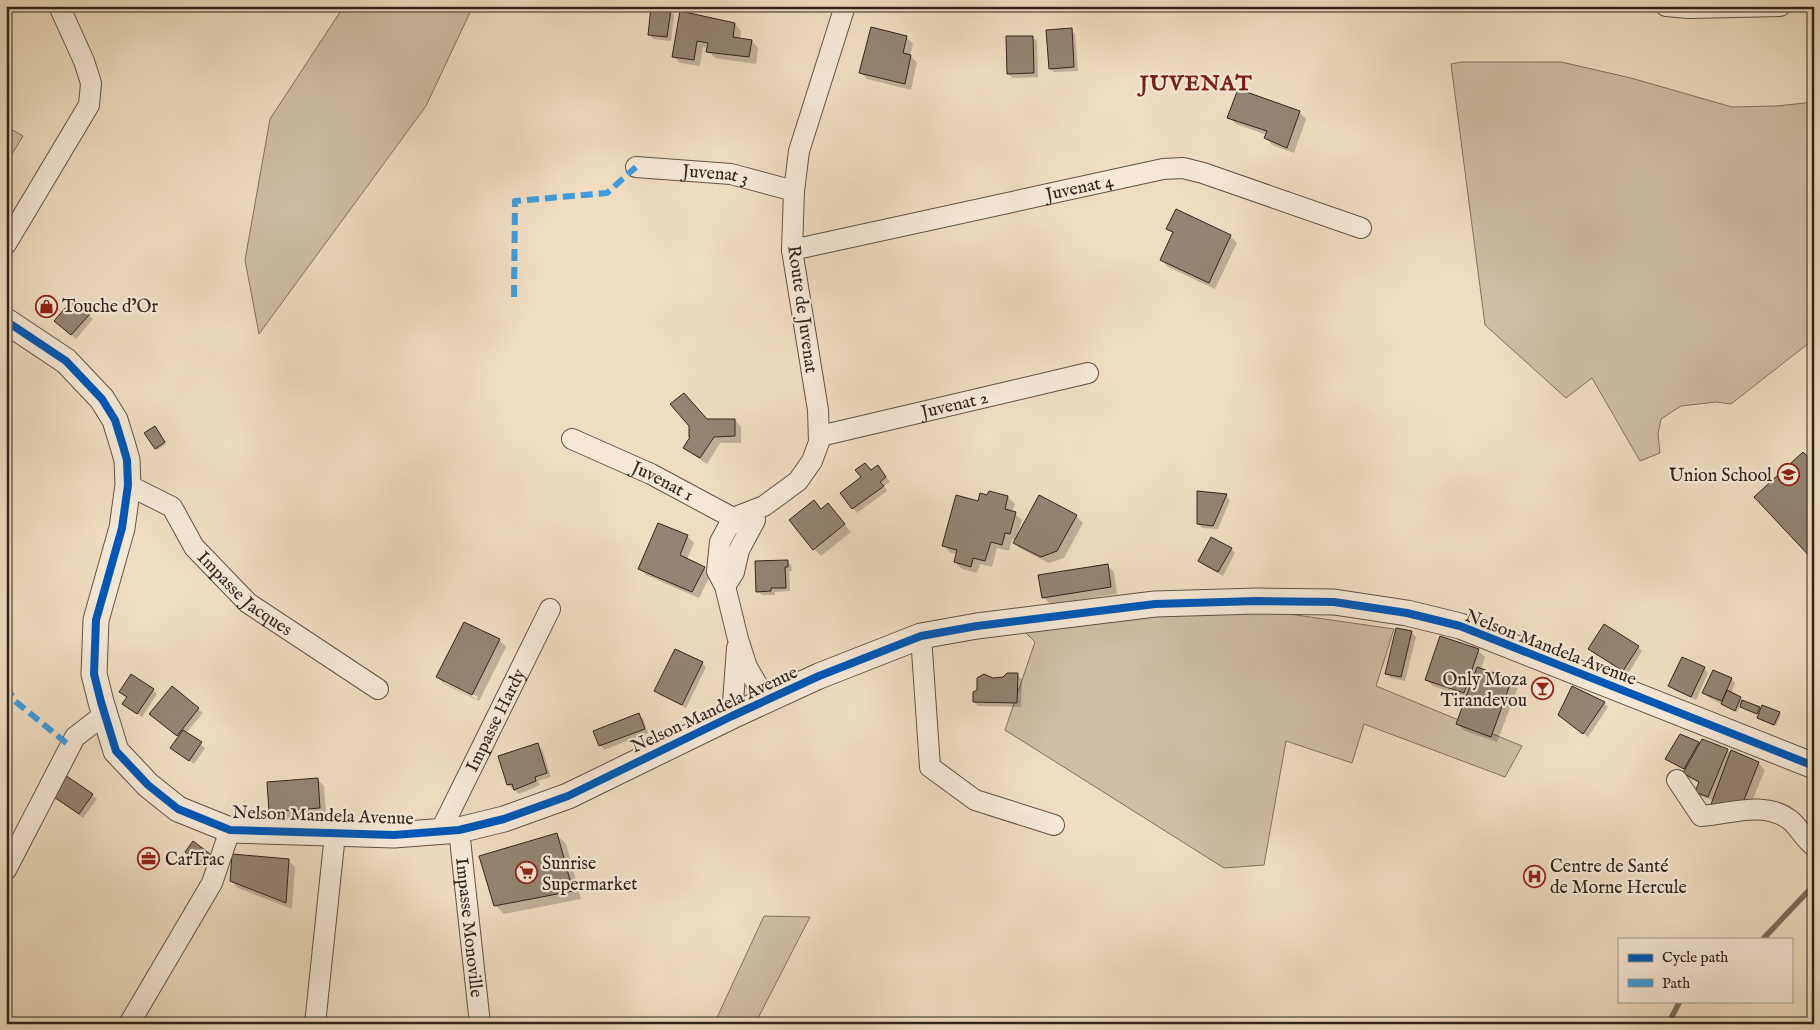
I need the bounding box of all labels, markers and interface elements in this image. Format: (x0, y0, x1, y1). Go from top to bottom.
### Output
district label: JUVENAT (1136, 70, 1253, 98)
street label: Juvenat 3 (680, 160, 751, 191)
street label: Juvenat 4 (1042, 170, 1116, 208)
street label: Route de Juvenat (781, 244, 822, 375)
shop icon: Touche d’Or (34, 294, 58, 318)
place label: Touche d’Or (62, 296, 159, 319)
street label: Juvenat 2 (917, 387, 991, 425)
street label: Juvenat 1 (626, 456, 697, 508)
school or university icon: Union School (1776, 463, 1800, 487)
place label: Union School (1669, 465, 1772, 488)
street label: Impasse Jacques (191, 547, 296, 642)
street label: Nelson Mandela Avenue (1462, 605, 1639, 692)
street label: Nelson Mandela Avenue (627, 662, 802, 759)
street label: Impasse Hardy (461, 665, 532, 776)
place label: Only Moza Tirandevou (1440, 669, 1527, 713)
bar icon: Only Moza Tirandevou (1531, 677, 1555, 701)
street label: Nelson Mandela Avenue (232, 802, 414, 831)
office icon: CarTrac (137, 847, 161, 871)
place label: CarTrac (165, 849, 225, 872)
place label: Sunrise Supermarket (542, 853, 637, 897)
place label: Centre de Santé de Morne Hercule (1550, 856, 1687, 900)
street label: Impasse Monoville (449, 857, 487, 999)
supermarket icon: Sunrise Supermarket (514, 861, 538, 885)
hospital icon: Centre de Santé de Morne Hercule (1522, 864, 1546, 888)
legend (1618, 938, 1792, 1002)
text: Cycle path (1662, 948, 1728, 967)
text: Path (1662, 974, 1690, 993)

